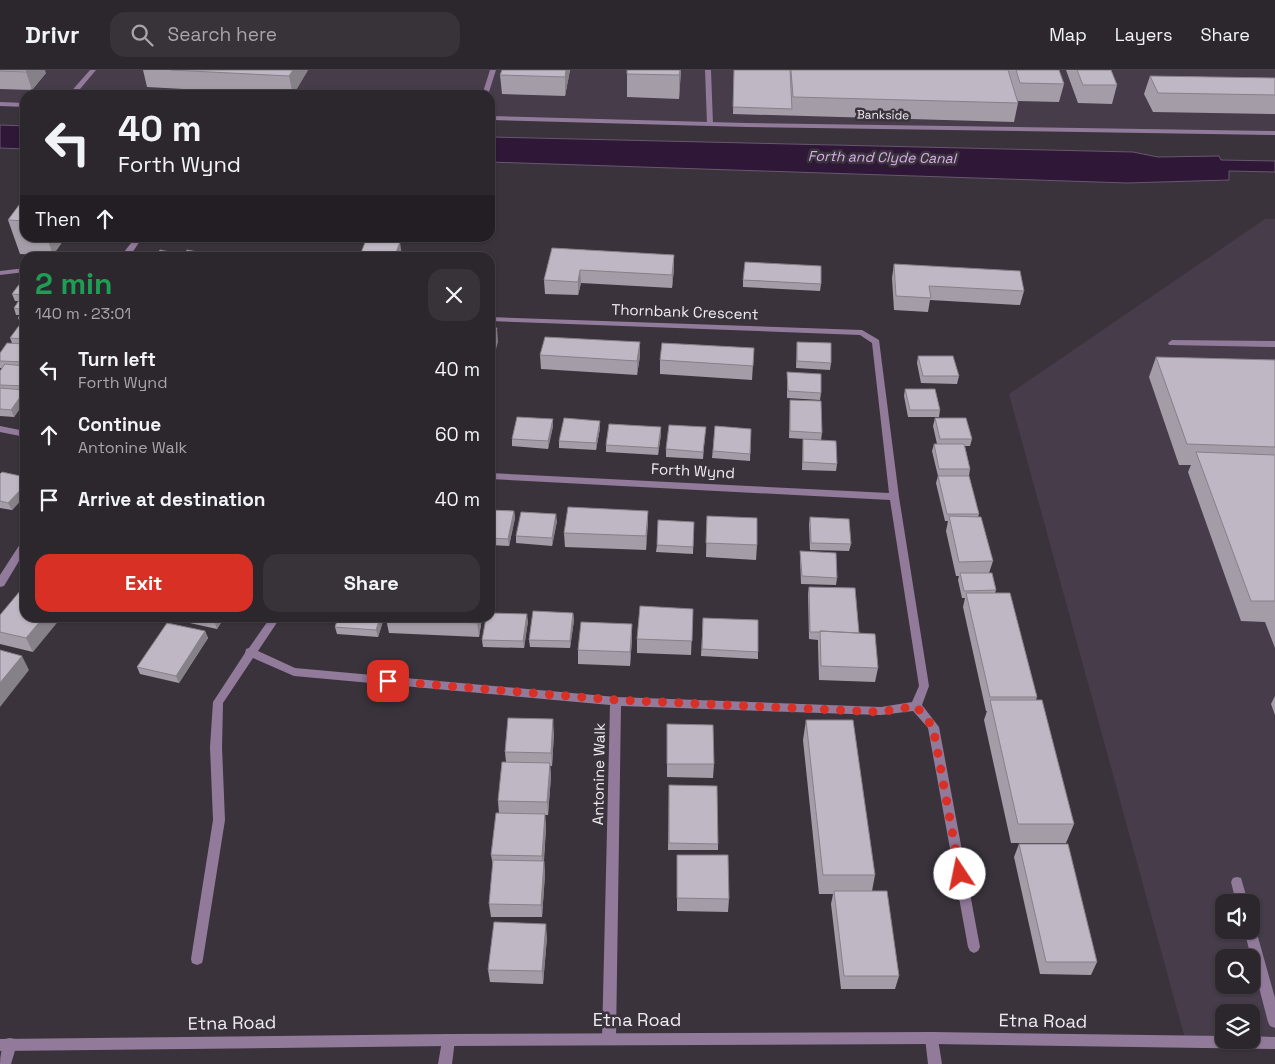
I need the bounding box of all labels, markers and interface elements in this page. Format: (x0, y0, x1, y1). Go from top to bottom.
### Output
search box (110, 12, 460, 57)
text: Drivr (25, 19, 80, 50)
icon: search (128, 21, 156, 49)
text: Search here (168, 22, 277, 47)
text: Map (1049, 23, 1087, 46)
text: Layers (1115, 23, 1172, 46)
text: Share (1200, 23, 1250, 46)
text: 40 m (118, 107, 202, 151)
street label: Bankside (857, 107, 909, 123)
icon: left (35, 110, 100, 175)
water label: Forth and Clyde Canal (808, 147, 958, 167)
text: Forth Wynd (118, 150, 241, 178)
icon: ahead (91, 205, 119, 233)
text: Then (35, 207, 81, 232)
text: 2 min (35, 264, 113, 303)
button: close (428, 269, 480, 321)
street label: Thornbank Crescent (611, 299, 759, 324)
text: 140 m · 23:01 (35, 303, 131, 324)
text: Turn left (78, 347, 156, 372)
icon: left (35, 356, 63, 384)
text: 40 m (435, 357, 480, 382)
text: Forth Wynd (78, 372, 167, 393)
text: Continue (78, 412, 161, 437)
icon: ahead (35, 421, 63, 449)
text: 60 m (435, 422, 480, 447)
text: Antonine Walk (78, 437, 187, 458)
street label: Forth Wynd (651, 459, 735, 482)
icon: arrive (35, 486, 63, 514)
text: Arrive at destination (78, 487, 266, 512)
text: 40 m (435, 487, 480, 512)
button: Exit (35, 554, 253, 612)
button: Share (263, 554, 480, 612)
pin (367, 660, 409, 702)
icon: arrive (374, 667, 402, 695)
street label: Antonine Walk (588, 723, 609, 825)
position arrow (933, 847, 985, 899)
map controls (1215, 894, 1260, 1049)
button: sound (1215, 894, 1260, 939)
button: search (1215, 949, 1260, 994)
button: layers (1215, 1004, 1260, 1049)
street label: Etna Road (593, 1008, 681, 1031)
street label: Etna Road (999, 1008, 1088, 1033)
street label: Etna Road (187, 1010, 276, 1035)

